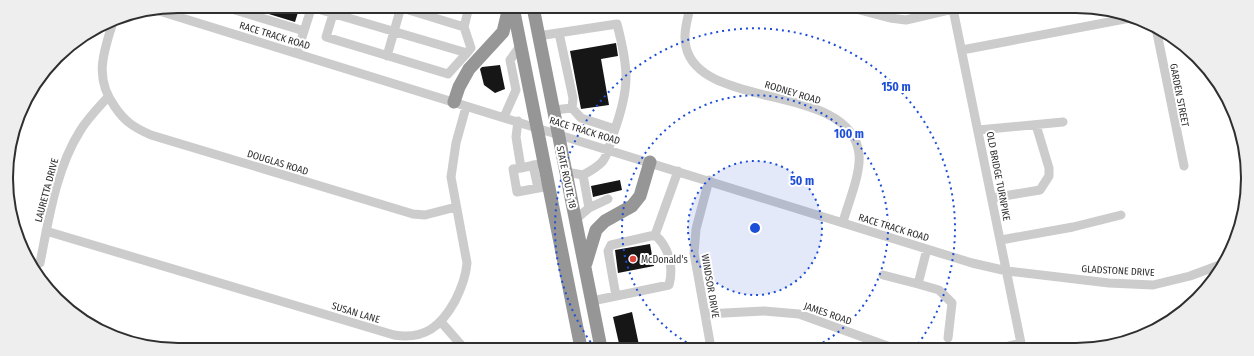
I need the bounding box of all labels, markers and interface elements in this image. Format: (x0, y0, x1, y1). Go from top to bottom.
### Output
street label: RACE TRACK ROAD (238, 20, 312, 52)
street label: GARDEN STREET (1167, 63, 1191, 128)
street label: RODNEY ROAD (763, 79, 822, 107)
text: 150 m (881, 80, 911, 94)
street label: RACE TRACK ROAD (548, 115, 622, 147)
text: 100 m (834, 127, 864, 141)
street label: OLD BRIDGE TURNPIKE (983, 130, 1013, 222)
street label: STATE ROUTE 18 (554, 145, 578, 209)
street label: DOUGLAS ROAD (246, 148, 310, 178)
street label: LAURETTA DRIVE (33, 157, 61, 224)
text: 50 m (790, 174, 814, 188)
street label: RACE TRACK ROAD (857, 212, 931, 244)
centre of rings (748, 221, 762, 235)
street label: WINDSOR DRIVE (698, 253, 722, 319)
marker: McDonald's (628, 254, 638, 264)
place label: McDonald's (641, 254, 688, 266)
street label: GLADSTONE DRIVE (1081, 263, 1155, 279)
street label: SUSAN LANE (330, 300, 382, 326)
street label: JAMES ROAD (802, 300, 853, 328)

